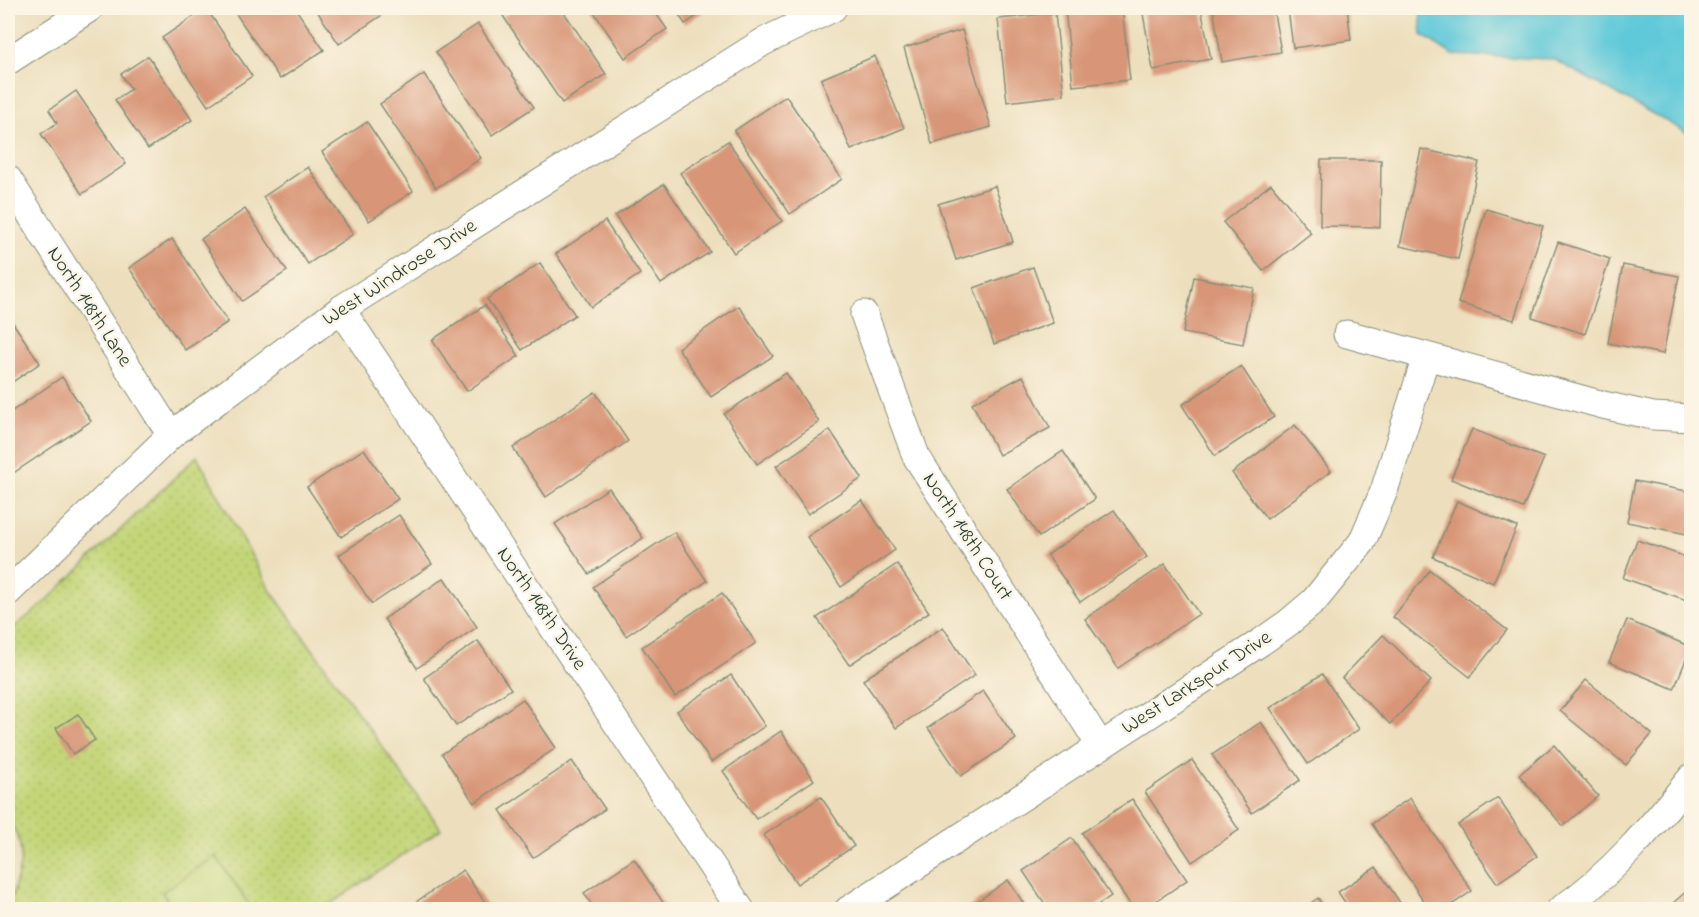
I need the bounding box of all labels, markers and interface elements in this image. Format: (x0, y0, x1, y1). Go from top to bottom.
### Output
street label: West Windrose Drive (317, 211, 484, 334)
street label: North 148th Lane (39, 241, 140, 374)
street label: North 148th Court (914, 467, 1020, 607)
street label: North 148th Drive (489, 541, 594, 677)
street label: West Larkspur Drive (1116, 623, 1278, 743)

